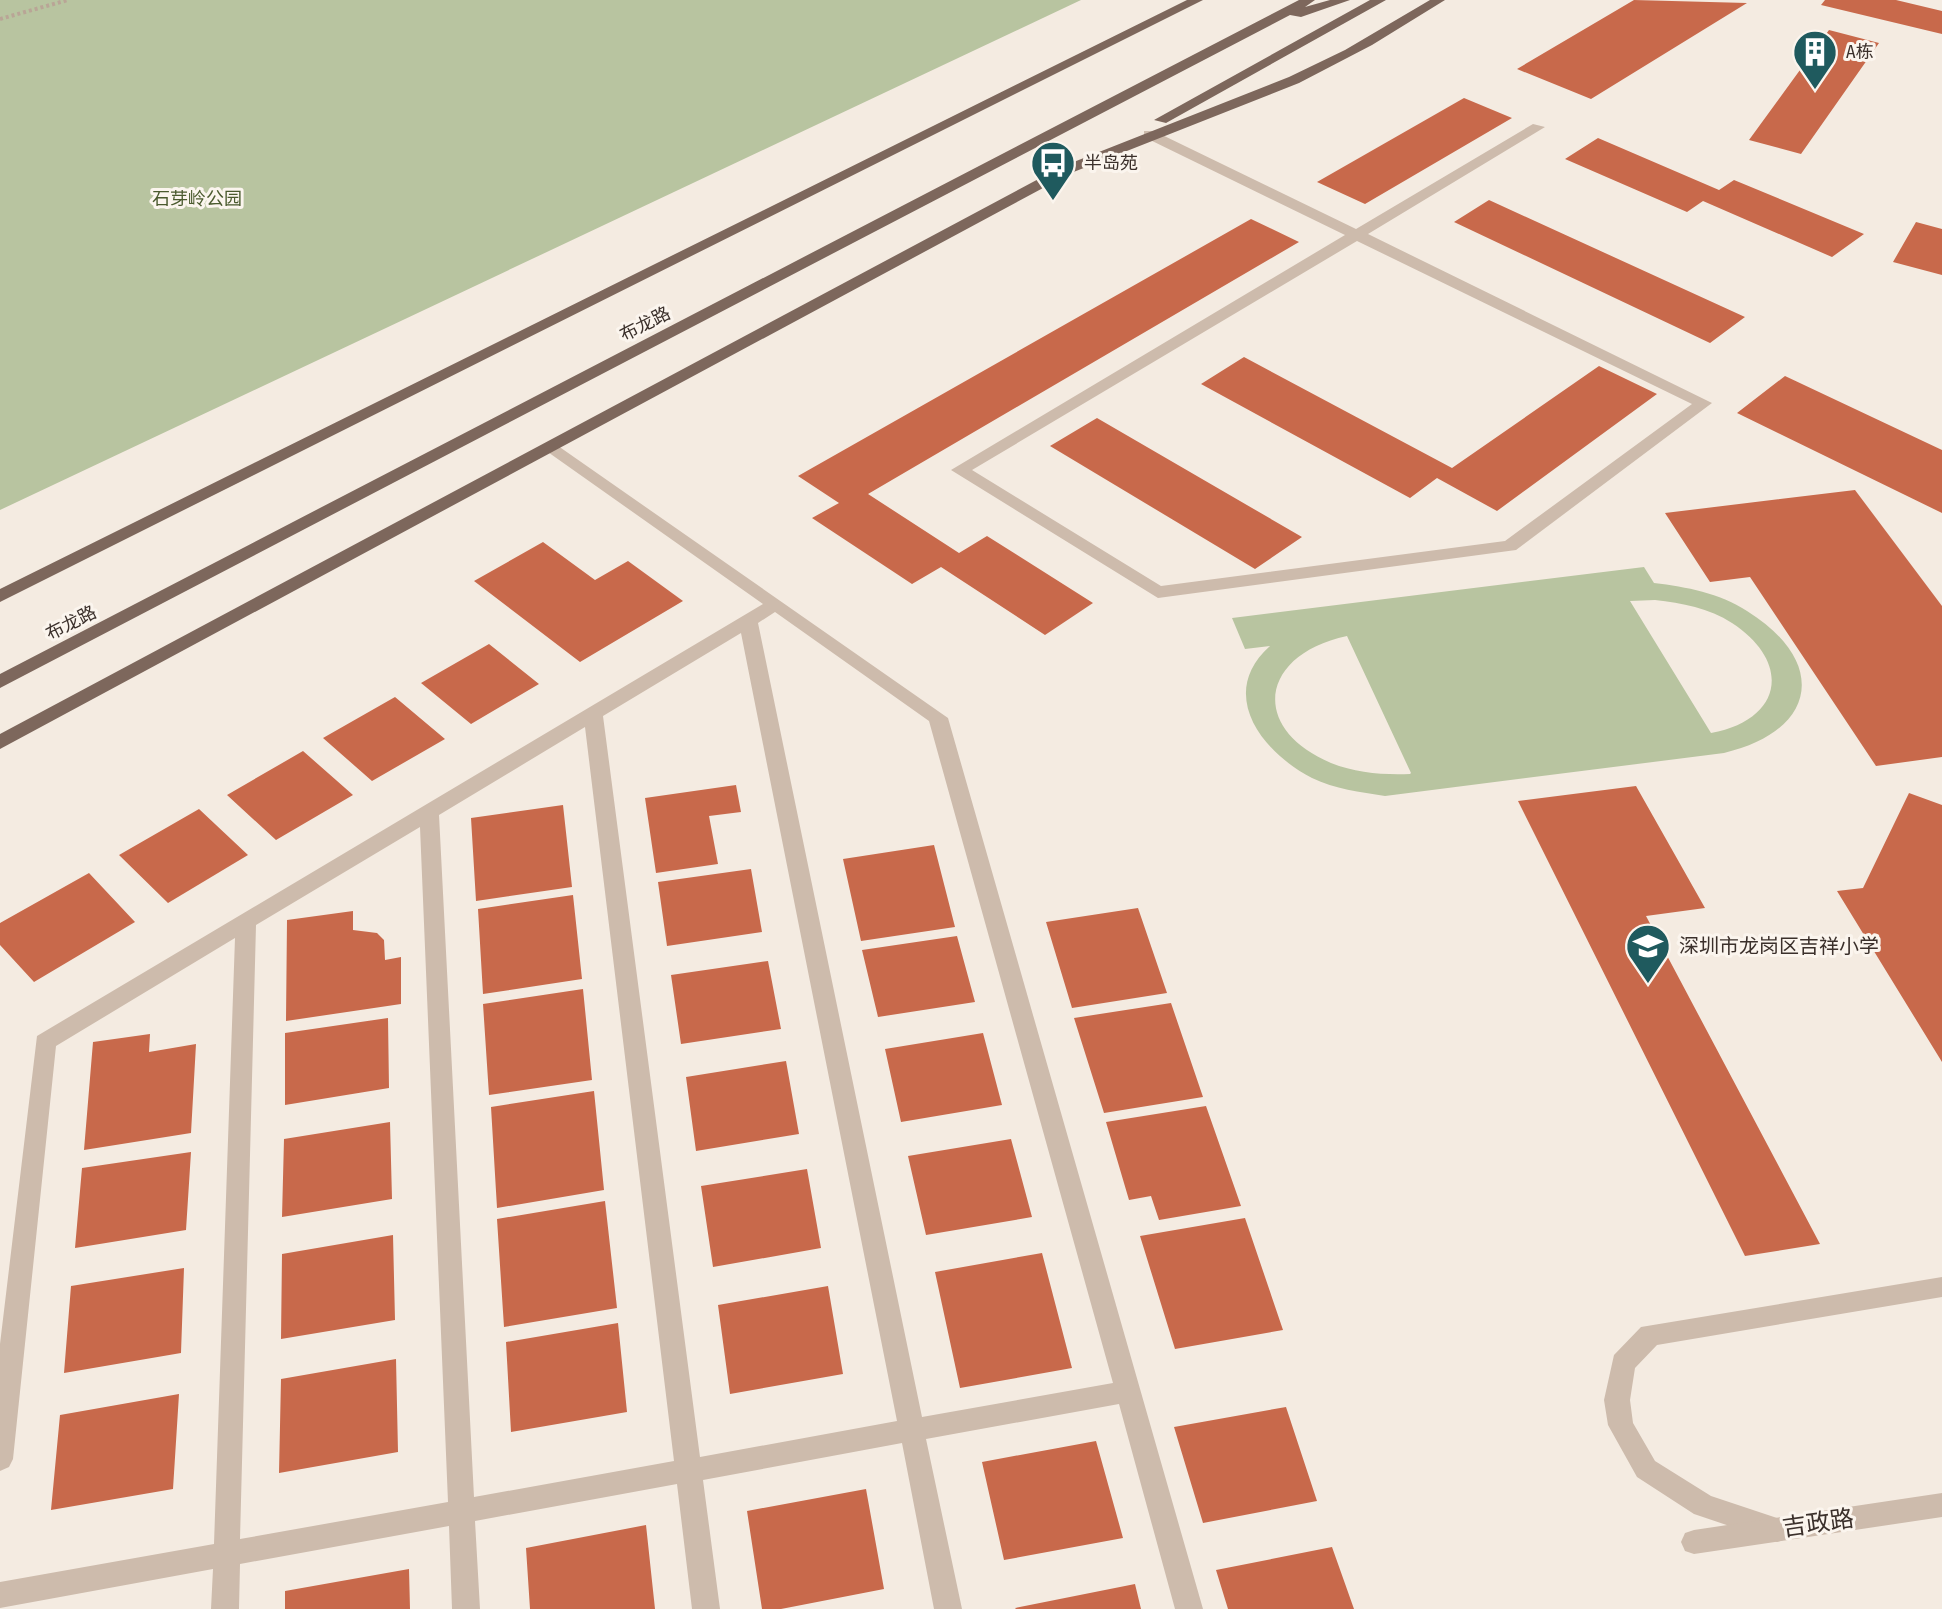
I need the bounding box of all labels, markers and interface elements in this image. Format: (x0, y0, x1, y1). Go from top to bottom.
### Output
building icon: A栋 (1791, 28, 1839, 91)
place label: A栋 (1846, 41, 1873, 63)
bus stop icon: 半岛苑 (1029, 139, 1077, 202)
place label: 半岛苑 (1084, 152, 1138, 174)
park label: 石芽岭公园 (152, 188, 242, 210)
street label: 布龙路 (616, 302, 674, 346)
street label: 布龙路 (42, 601, 100, 645)
school or university icon: 深圳市龙岗区吉祥小学 (1624, 922, 1672, 985)
place label: 深圳市龙岗区吉祥小学 (1679, 934, 1879, 958)
street label: 吉政路 (1780, 1504, 1856, 1542)

